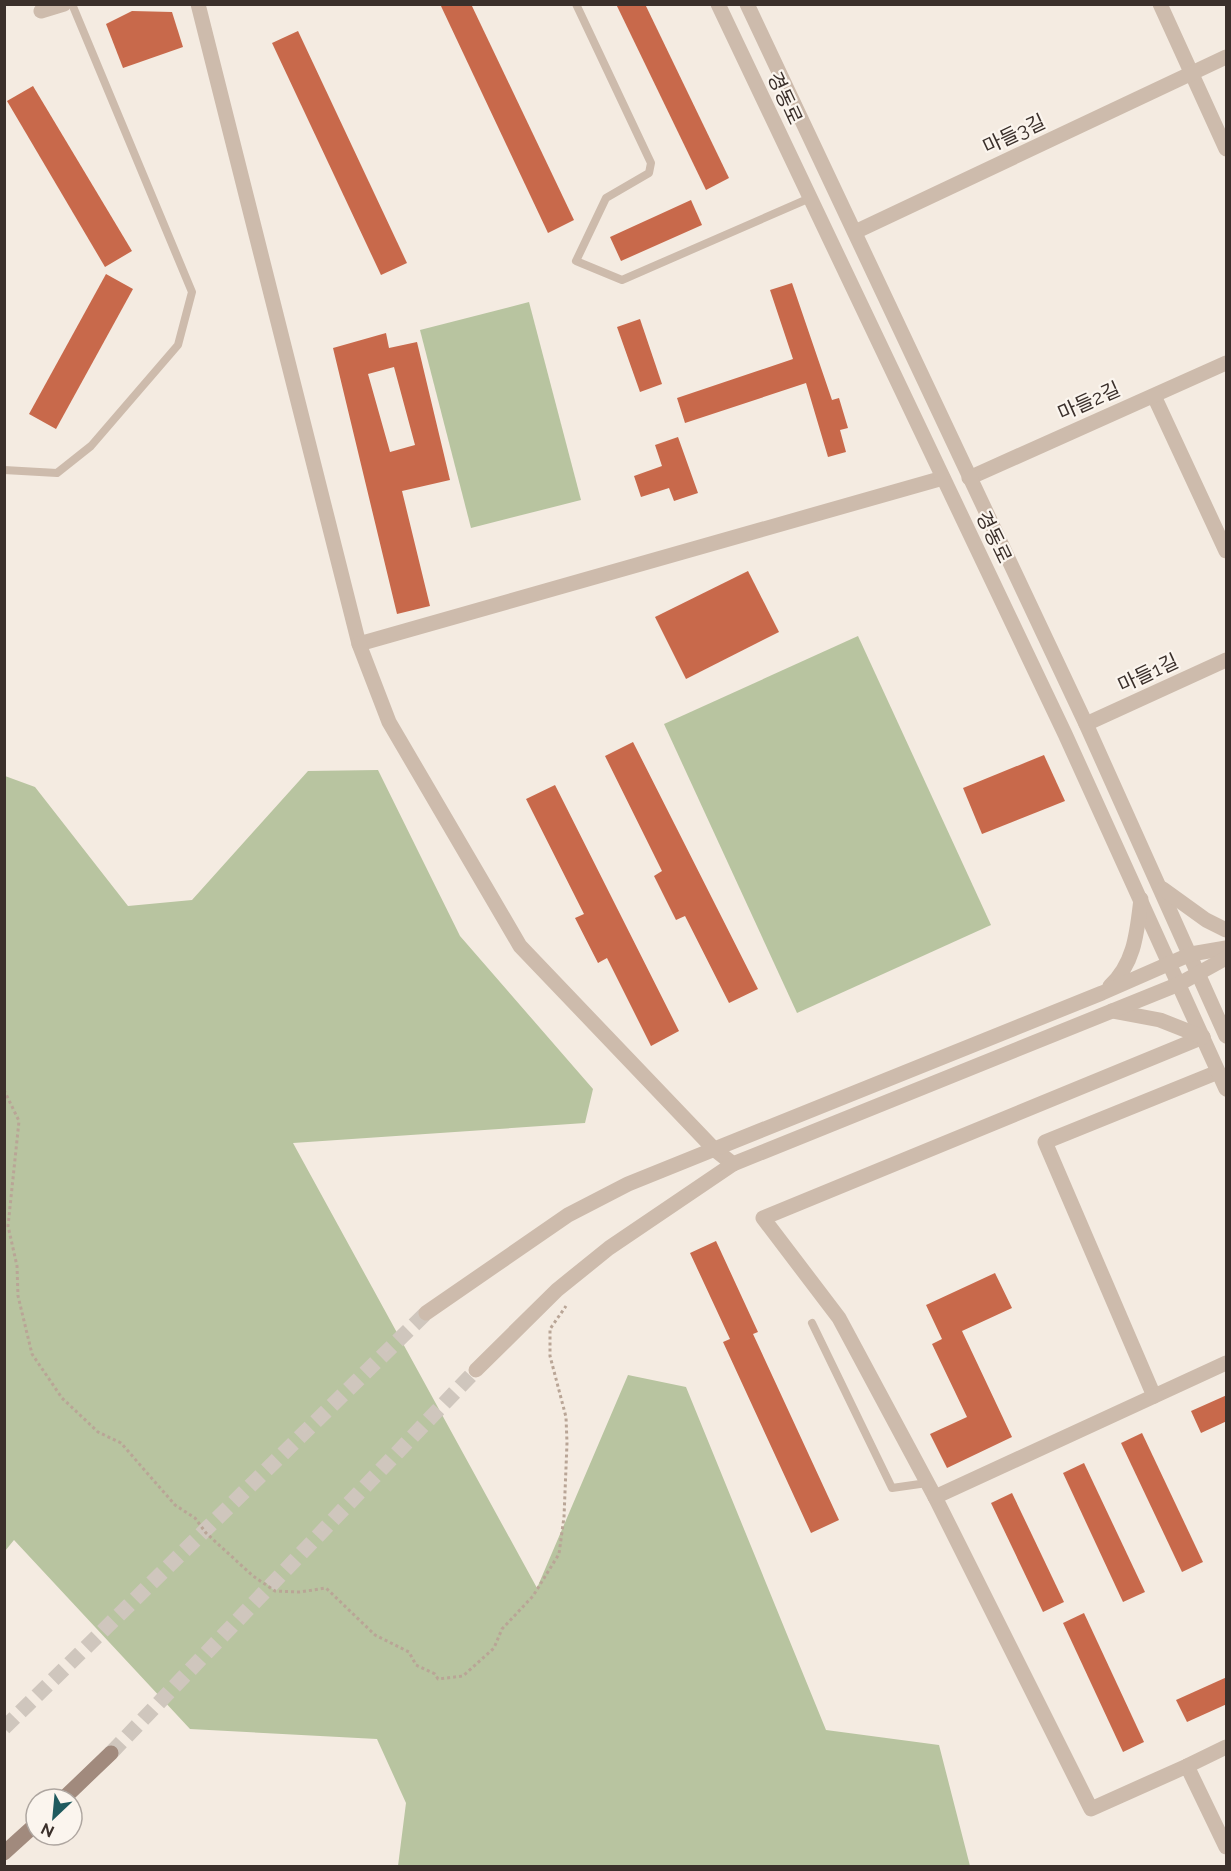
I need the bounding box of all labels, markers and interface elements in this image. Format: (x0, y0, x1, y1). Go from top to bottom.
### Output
street label: 경동로 (762, 68, 808, 128)
street label: 마들3길 (979, 109, 1049, 159)
street label: 마들2길 (1054, 377, 1124, 425)
street label: 경동로 (971, 507, 1017, 567)
street label: 마들1길 (1114, 649, 1182, 697)
north arrow (24, 1787, 84, 1847)
text: N (38, 1819, 57, 1841)

